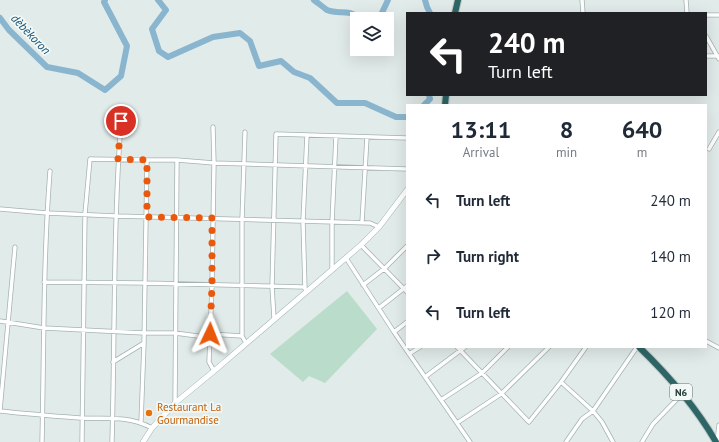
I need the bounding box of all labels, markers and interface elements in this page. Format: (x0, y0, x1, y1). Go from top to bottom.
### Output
water label: dèbèkoron (8, 11, 54, 57)
map controls (350, 12, 394, 56)
button: layers (350, 12, 394, 56)
text: 240 m (488, 24, 565, 61)
icon: left (422, 28, 474, 80)
text: Turn left (488, 60, 553, 83)
pin (104, 104, 138, 138)
icon: arrive (110, 110, 132, 132)
text: 13:11 (451, 114, 511, 145)
text: 8 (560, 114, 573, 145)
text: 640 (622, 114, 662, 145)
text: Arrival (463, 144, 499, 161)
text: min (556, 144, 577, 161)
text: m (637, 144, 647, 161)
icon: left (422, 189, 444, 211)
text: Turn left (456, 191, 510, 210)
text: 240 m (650, 191, 691, 210)
icon: right (422, 245, 444, 267)
text: Turn right (456, 247, 519, 266)
text: 140 m (650, 247, 691, 266)
icon: left (422, 301, 444, 323)
text: Turn left (456, 303, 510, 322)
text: 120 m (650, 303, 691, 322)
position arrow (189, 313, 231, 355)
road number: N6 (670, 384, 692, 400)
place label: Restaurant La Gourmandise (157, 400, 221, 427)
marker: Restaurant La Gourmandise (144, 408, 154, 418)

